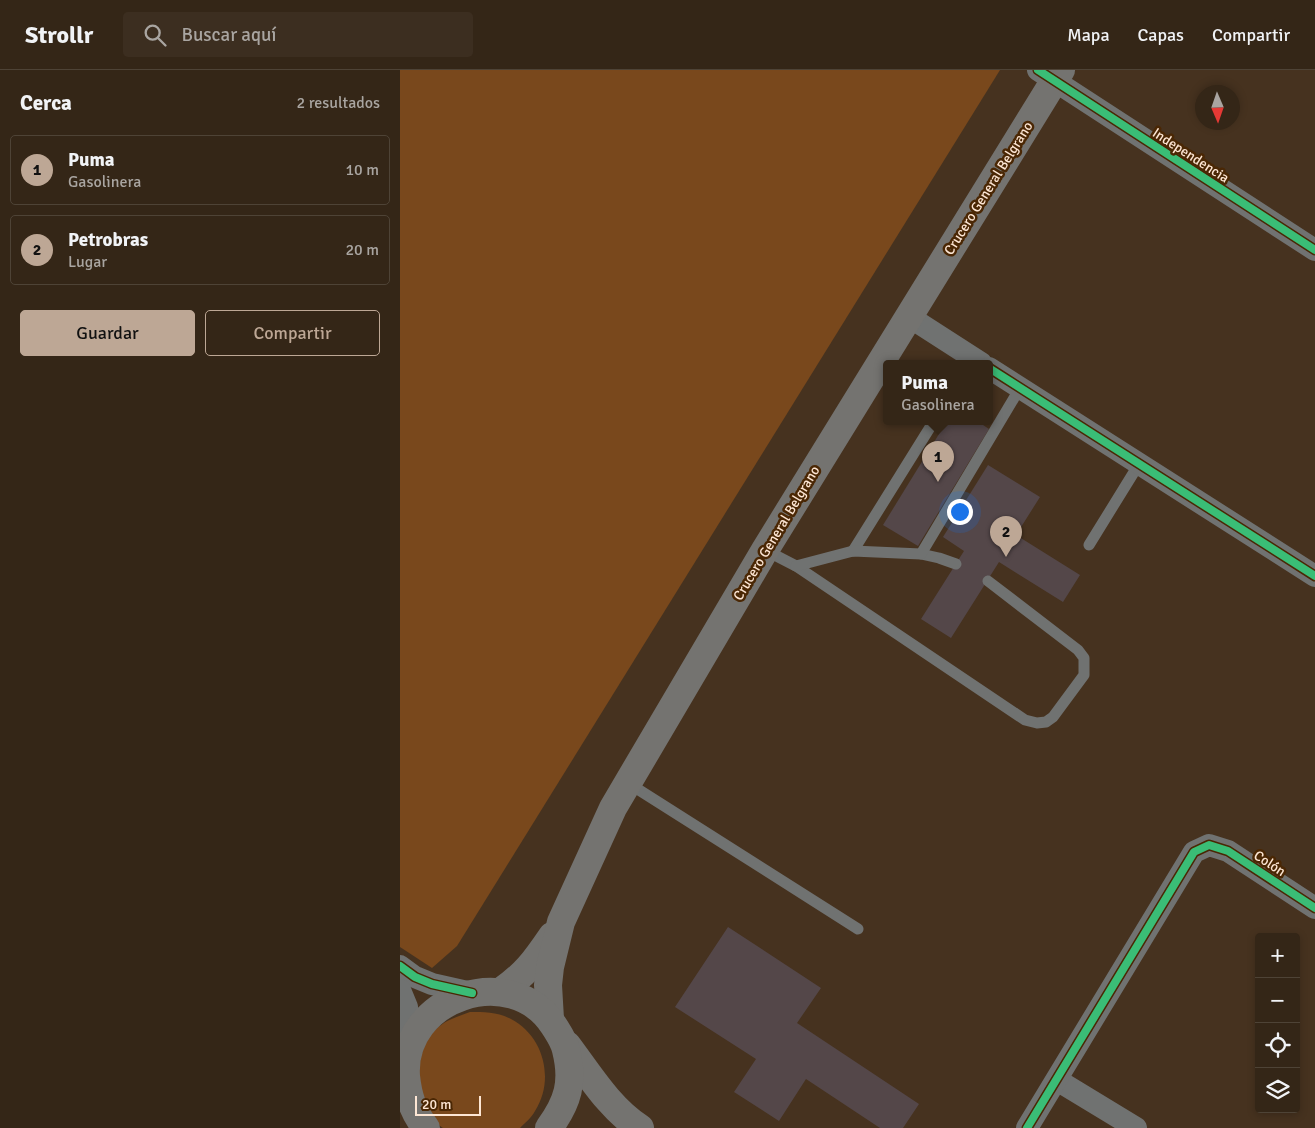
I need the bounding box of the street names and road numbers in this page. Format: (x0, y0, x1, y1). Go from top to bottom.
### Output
street label: Crucero General Belgrano (940, 118, 1036, 258)
street label: Independencia (1149, 124, 1232, 186)
street label: Crucero General Belgrano (729, 463, 823, 604)
street label: Colón (1251, 847, 1289, 880)

